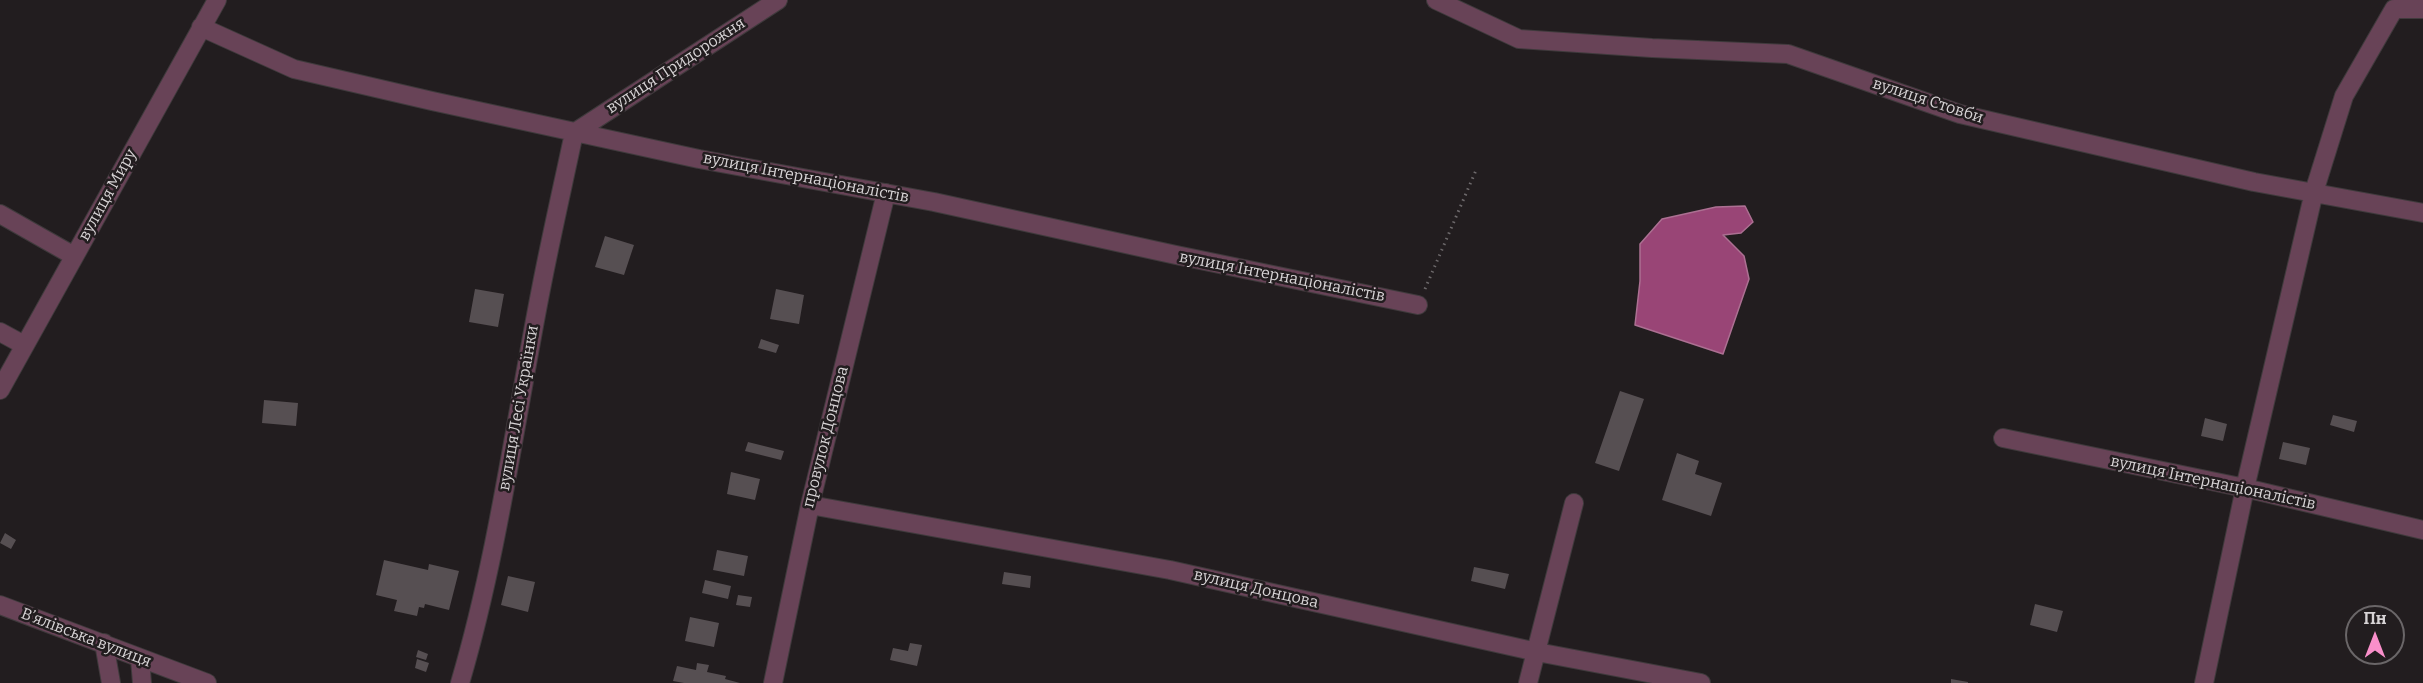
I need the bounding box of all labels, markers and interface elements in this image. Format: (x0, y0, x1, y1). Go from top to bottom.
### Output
street label: вулиця Придорожня (603, 14, 749, 118)
street label: вулиця Стовби (1870, 74, 1986, 128)
street label: вулиця Миру (75, 146, 141, 244)
street label: вулиця Інтернаціоналістів (701, 149, 911, 207)
street label: вулиця Інтернаціоналістів (1177, 248, 1387, 306)
street label: вулиця Лесі Українки (495, 324, 543, 492)
street label: провулок Донцова (799, 364, 853, 510)
street label: вулиця Інтернаціоналістів (2109, 452, 2317, 514)
street label: вулиця Донцова (1192, 565, 1320, 613)
street label: В’ялівська вулиця (18, 604, 154, 672)
north arrow (2345, 605, 2405, 665)
text: Пн (2363, 609, 2387, 628)

